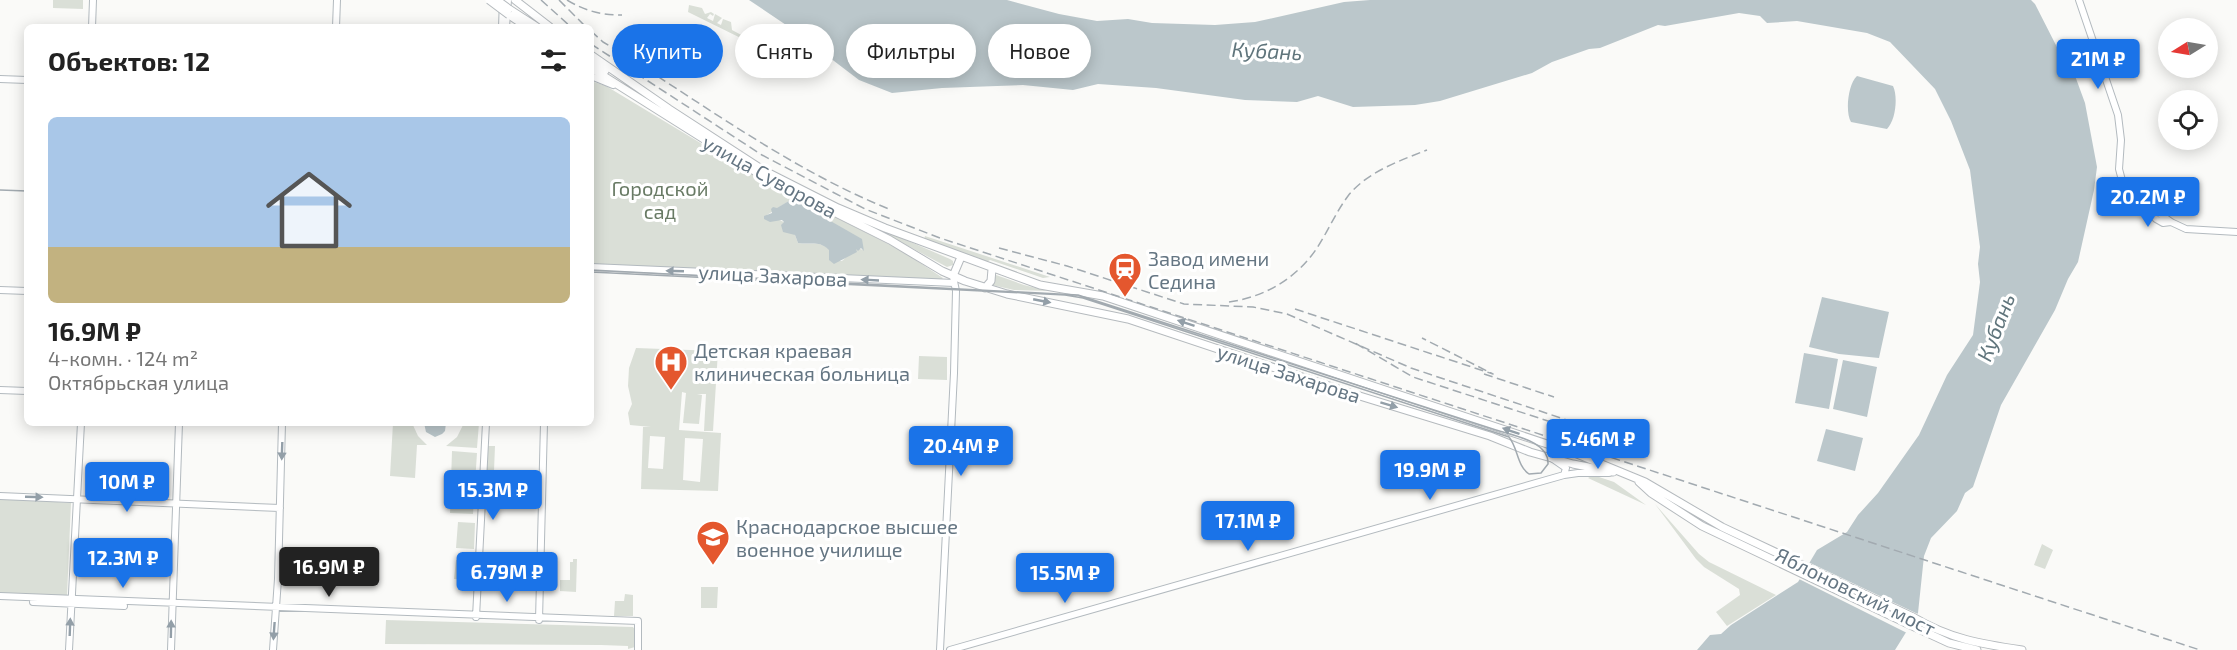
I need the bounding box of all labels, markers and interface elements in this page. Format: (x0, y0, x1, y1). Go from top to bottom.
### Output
north arrow (2158, 18, 2218, 78)
map controls (2158, 18, 2218, 150)
chip: Купить (612, 24, 723, 78)
chip: Снять (735, 24, 834, 78)
chip: Фильтры (846, 24, 976, 78)
chip: Новое (988, 24, 1091, 78)
water label: Кубань (1231, 36, 1303, 64)
pin: 21M ₽ (2056, 39, 2140, 90)
icon: filters (537, 44, 570, 77)
text: Объектов: 12 (48, 45, 210, 76)
text: 21M ₽ (2071, 46, 2125, 70)
button: locate (2158, 90, 2218, 150)
street label: улица Суворова (698, 129, 841, 224)
icon: home (255, 156, 363, 264)
park label: Городской сад (612, 176, 708, 223)
pin: 20.2M ₽ (2093, 177, 2203, 228)
text: 20.2M ₽ (2110, 184, 2186, 208)
place label: Завод имени Седина (1148, 246, 1269, 293)
station icon: Завод имени Седина (1107, 251, 1143, 298)
street label: улица Захарова (698, 259, 848, 292)
one-way arrow (666, 266, 685, 275)
one-way arrow (860, 275, 879, 284)
water label: Кубань (1971, 290, 2019, 364)
one-way arrow (1033, 297, 1052, 306)
text: 16.9M ₽ (48, 315, 141, 346)
one-way arrow (1177, 318, 1195, 328)
place label: Детская краевая клиническая больница (694, 338, 910, 385)
street label: улица Захарова (1214, 339, 1364, 408)
hospital icon: Детская краевая клиническая больница (653, 344, 689, 391)
text: 4-комн. · 124 m² (48, 346, 198, 370)
text: Октябрьская улица (48, 370, 229, 394)
one-way arrow (1380, 401, 1398, 410)
pin: 5.46M ₽ (1543, 419, 1653, 470)
one-way arrow (1502, 425, 1520, 435)
pin: 20.4M ₽ (906, 426, 1016, 477)
text: 5.46M ₽ (1561, 426, 1635, 450)
text: 20.4M ₽ (923, 433, 999, 457)
one-way arrow (277, 442, 286, 461)
pin: 19.9M ₽ (1375, 450, 1485, 501)
text: 19.9M ₽ (1394, 457, 1466, 481)
pin: 10M ₽ (85, 462, 169, 513)
text: 10M ₽ (99, 469, 155, 493)
pin: 15.3M ₽ (438, 470, 548, 521)
text: 15.3M ₽ (458, 477, 528, 501)
one-way arrow (24, 492, 43, 502)
pin: 17.1M ₽ (1193, 501, 1303, 552)
text: 17.1M ₽ (1215, 508, 1281, 532)
place label: Краснодарское высшее военное училище (736, 514, 958, 562)
school or university icon: Краснодарское высшее военное училище (695, 519, 731, 566)
pin: 12.3M ₽ (68, 538, 178, 589)
street label: Яблоновский мост (1772, 542, 1940, 640)
text: 12.3M ₽ (88, 545, 158, 569)
pin: 16.9M ₽ (274, 547, 384, 598)
pin: 6.79M ₽ (452, 552, 562, 603)
pin: 15.5M ₽ (1010, 553, 1120, 604)
text: 16.9M ₽ (293, 554, 365, 578)
text: 6.79M ₽ (471, 559, 543, 583)
text: 15.5M ₽ (1030, 560, 1100, 584)
one-way arrow (65, 617, 74, 636)
one-way arrow (167, 619, 176, 638)
one-way arrow (270, 621, 279, 640)

